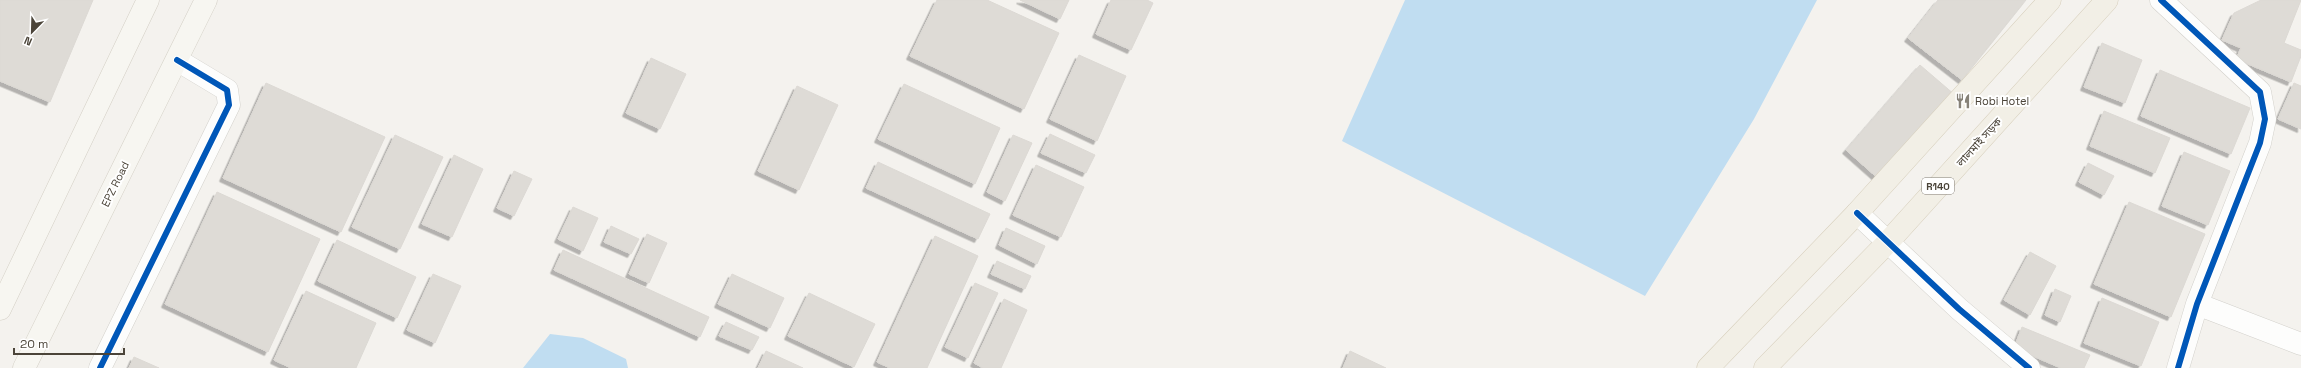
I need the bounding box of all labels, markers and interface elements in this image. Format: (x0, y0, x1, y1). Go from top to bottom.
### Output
north arrow (12, 12, 52, 52)
text: N (22, 33, 34, 49)
restaurant icon: Robi Hotel (1954, 92, 1972, 110)
place label: Robi Hotel (1975, 94, 2029, 108)
street label: লালমাই সড়ক (1953, 115, 2005, 170)
street label: EPZ Road (98, 159, 132, 209)
road number: R140 (1922, 178, 1954, 194)
scale bar (14, 330, 124, 356)
text: 20 m (20, 336, 48, 352)

